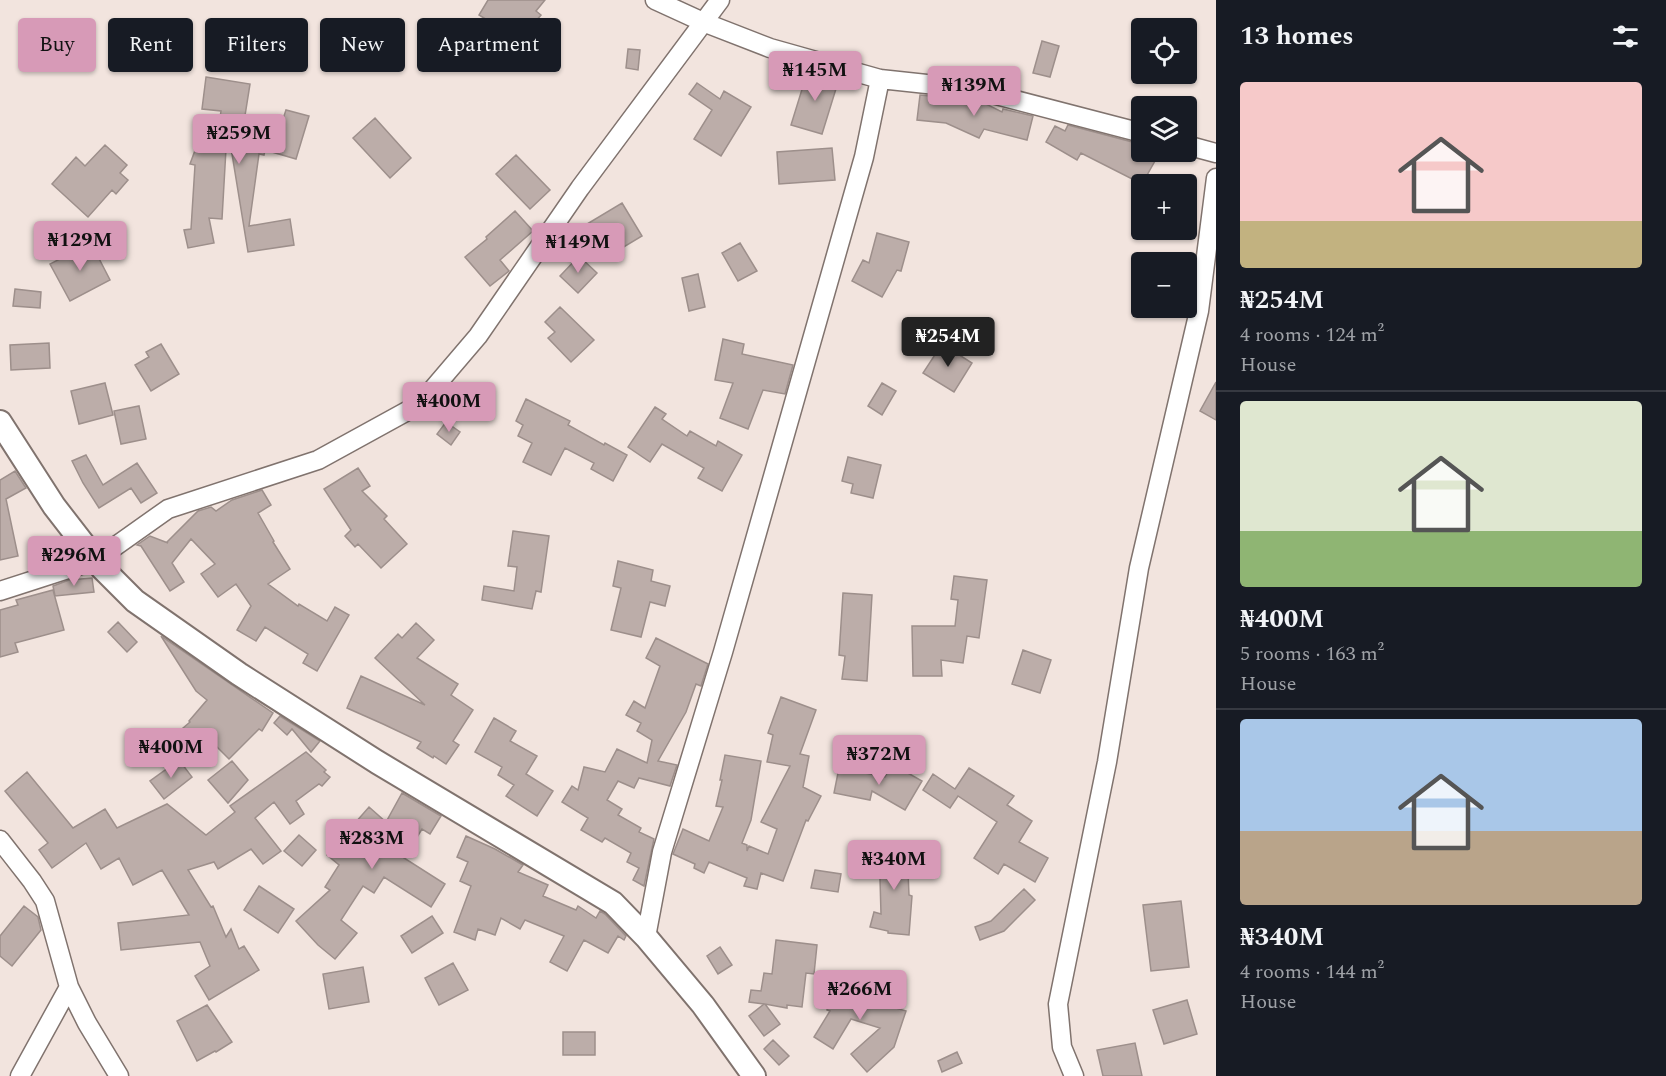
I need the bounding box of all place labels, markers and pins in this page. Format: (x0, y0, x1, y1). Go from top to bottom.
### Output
pin: ₦145M (773, 51, 857, 102)
pin: ₦139M (932, 66, 1016, 117)
pin: ₦259M (197, 114, 281, 165)
pin: ₦129M (38, 221, 122, 272)
pin: ₦149M (536, 223, 620, 274)
pin: ₦254M (906, 317, 990, 368)
pin: ₦400M (407, 382, 491, 433)
pin: ₦296M (32, 536, 116, 587)
pin: ₦400M (129, 728, 213, 779)
pin: ₦372M (837, 735, 921, 786)
pin: ₦283M (330, 819, 414, 870)
pin: ₦340M (852, 840, 936, 891)
pin: ₦266M (818, 970, 902, 1021)

